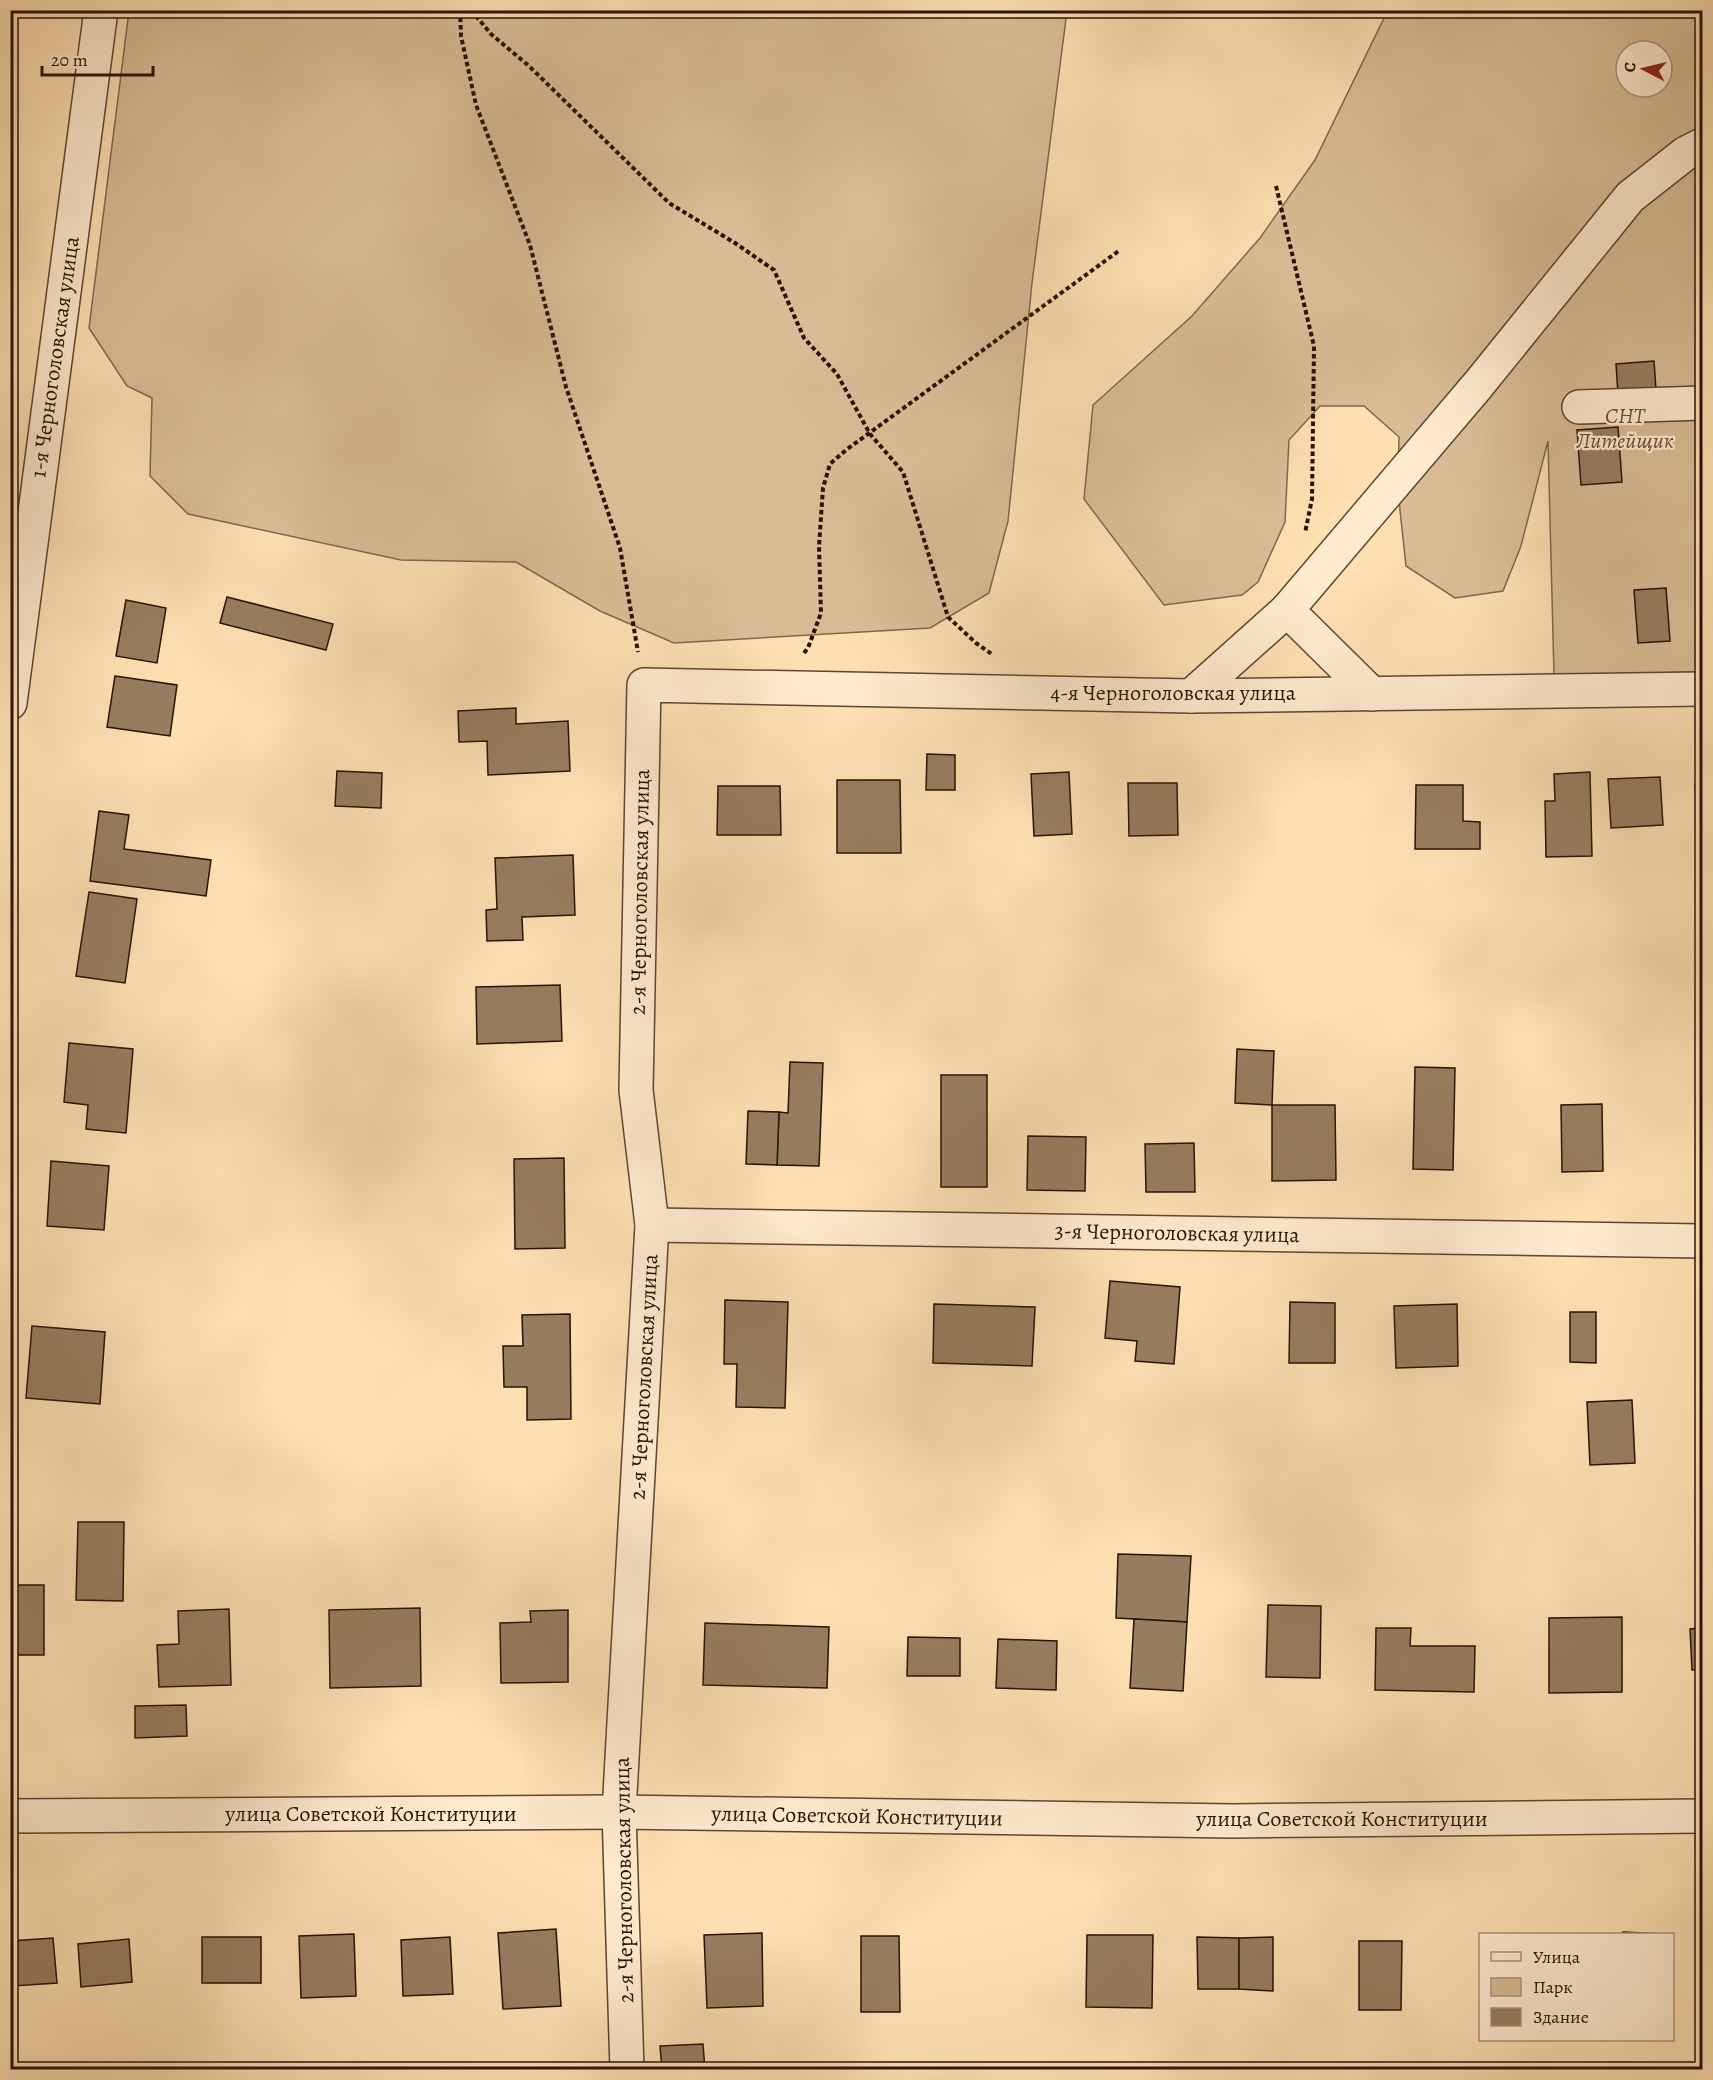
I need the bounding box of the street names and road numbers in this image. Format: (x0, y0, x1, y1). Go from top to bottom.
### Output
street label: 1-я Черноголовская улица (23, 234, 87, 480)
street label: 4-я Черноголовская улица (1050, 678, 1297, 708)
street label: 2-я Черноголовская улица (623, 768, 657, 1015)
street label: 3-я Черноголовская улица (1054, 1216, 1301, 1250)
street label: 2-я Черноголовская улица (623, 1252, 665, 1501)
street label: 2-я Черноголовская улица (607, 1756, 641, 2003)
street label: улица Советской Конституции (710, 1798, 1003, 1834)
street label: улица Советской Конституции (224, 1799, 517, 1829)
street label: улица Советской Конституции (1195, 1804, 1488, 1834)

